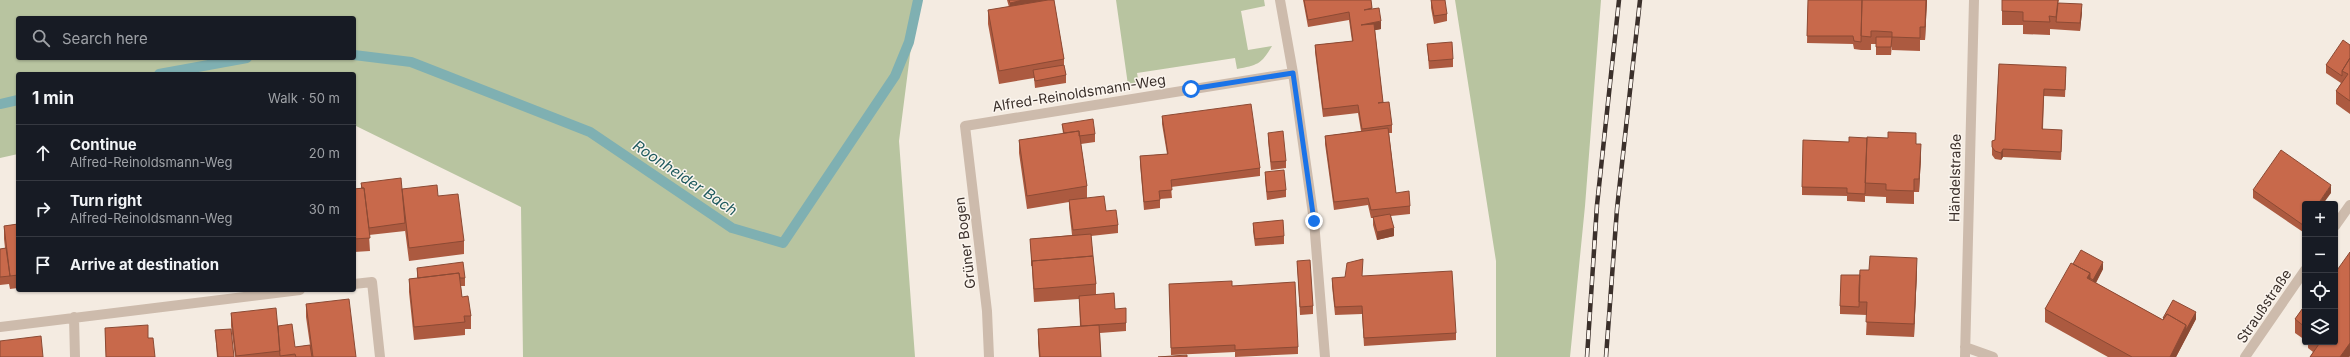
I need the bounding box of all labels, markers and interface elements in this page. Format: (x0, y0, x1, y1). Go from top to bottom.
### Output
search box (16, 16, 356, 60)
icon: search (30, 27, 52, 49)
text: Search here (62, 29, 148, 48)
street label: Alfred-Reinoldsmann-Weg (991, 70, 1167, 115)
route start (1182, 80, 1200, 98)
text: 1 min (32, 88, 74, 108)
text: Walk · 50 m (268, 90, 340, 106)
street label: Händelstraße (1945, 134, 1964, 222)
text: Continue (70, 135, 137, 154)
water label: Roonheider Bach (630, 136, 741, 220)
icon: ahead (32, 142, 54, 164)
text: 20 m (309, 145, 340, 161)
text: Alfred-Reinoldsmann-Weg (70, 154, 233, 170)
text: Turn right (70, 191, 142, 210)
street label: Grüner Bogen (950, 196, 979, 290)
icon: right (32, 198, 54, 220)
text: 30 m (309, 201, 340, 217)
map controls (2302, 201, 2338, 345)
button: + (2302, 201, 2338, 237)
text: Alfred-Reinoldsmann-Weg (70, 210, 233, 226)
route end (1305, 212, 1323, 230)
button: − (2302, 237, 2338, 273)
icon: arrive (32, 254, 54, 276)
text: Arrive at destination (70, 255, 219, 274)
street label: Straußstraße (2233, 266, 2295, 346)
button: locate (2302, 273, 2338, 309)
button: layers (2302, 309, 2338, 345)

